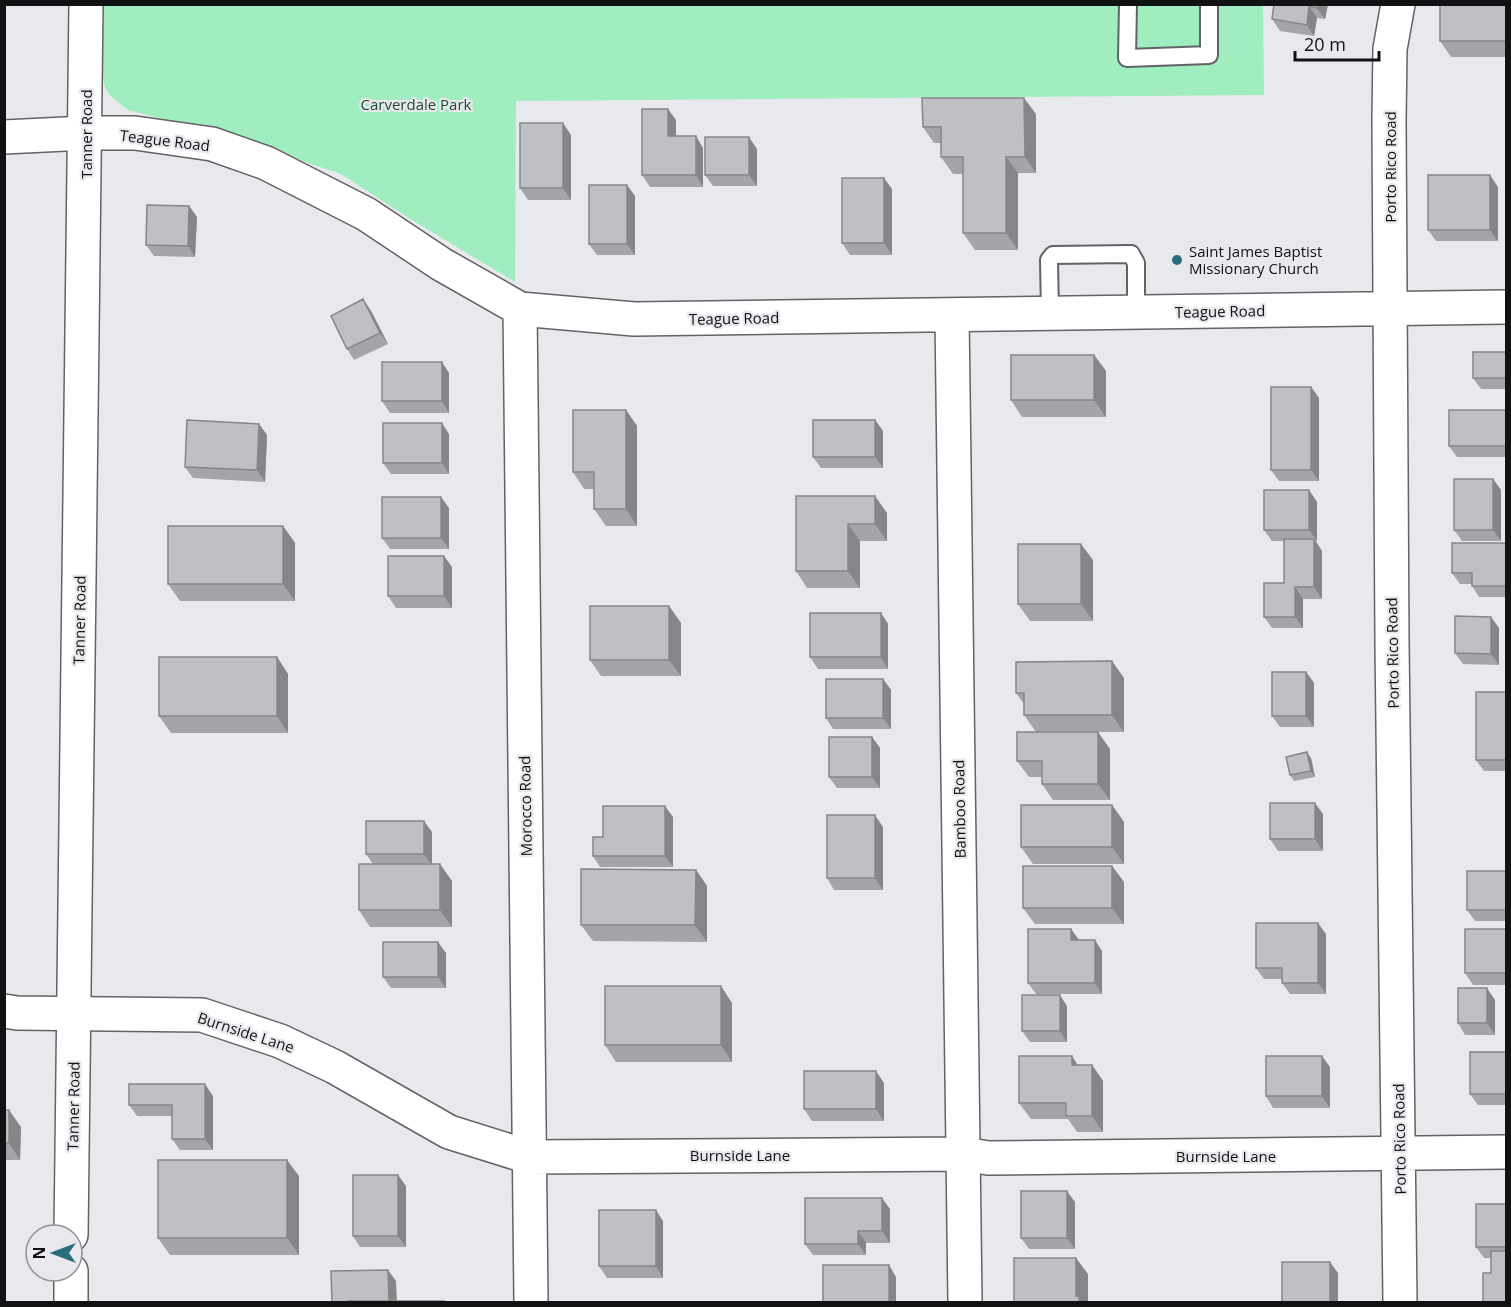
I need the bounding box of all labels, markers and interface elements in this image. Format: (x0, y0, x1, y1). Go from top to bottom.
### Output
scale bar (1295, 24, 1379, 62)
text: 20 m (1304, 32, 1346, 56)
street label: Tanner Road (76, 89, 96, 179)
park label: Carverdale Park (361, 94, 472, 114)
street label: Porto Rico Road (1380, 111, 1400, 223)
street label: Teague Road (119, 125, 211, 155)
place label: Saint James Baptist Missionary Church (1189, 241, 1322, 278)
marker: Saint James Baptist Missionary Church (1170, 253, 1184, 267)
street label: Teague Road (1175, 300, 1265, 322)
street label: Teague Road (689, 307, 779, 329)
street label: Tanner Road (68, 575, 90, 665)
street label: Porto Rico Road (1381, 597, 1403, 709)
street label: Morocco Road (514, 755, 536, 857)
street label: Bamboo Road (948, 759, 970, 859)
street label: Burnside Lane (195, 1007, 297, 1057)
street label: Tanner Road (62, 1061, 84, 1151)
street label: Porto Rico Road (1388, 1083, 1410, 1195)
street label: Burnside Lane (690, 1145, 790, 1165)
street label: Burnside Lane (1176, 1146, 1276, 1166)
north arrow (24, 1223, 84, 1283)
text: N (28, 1246, 50, 1260)

